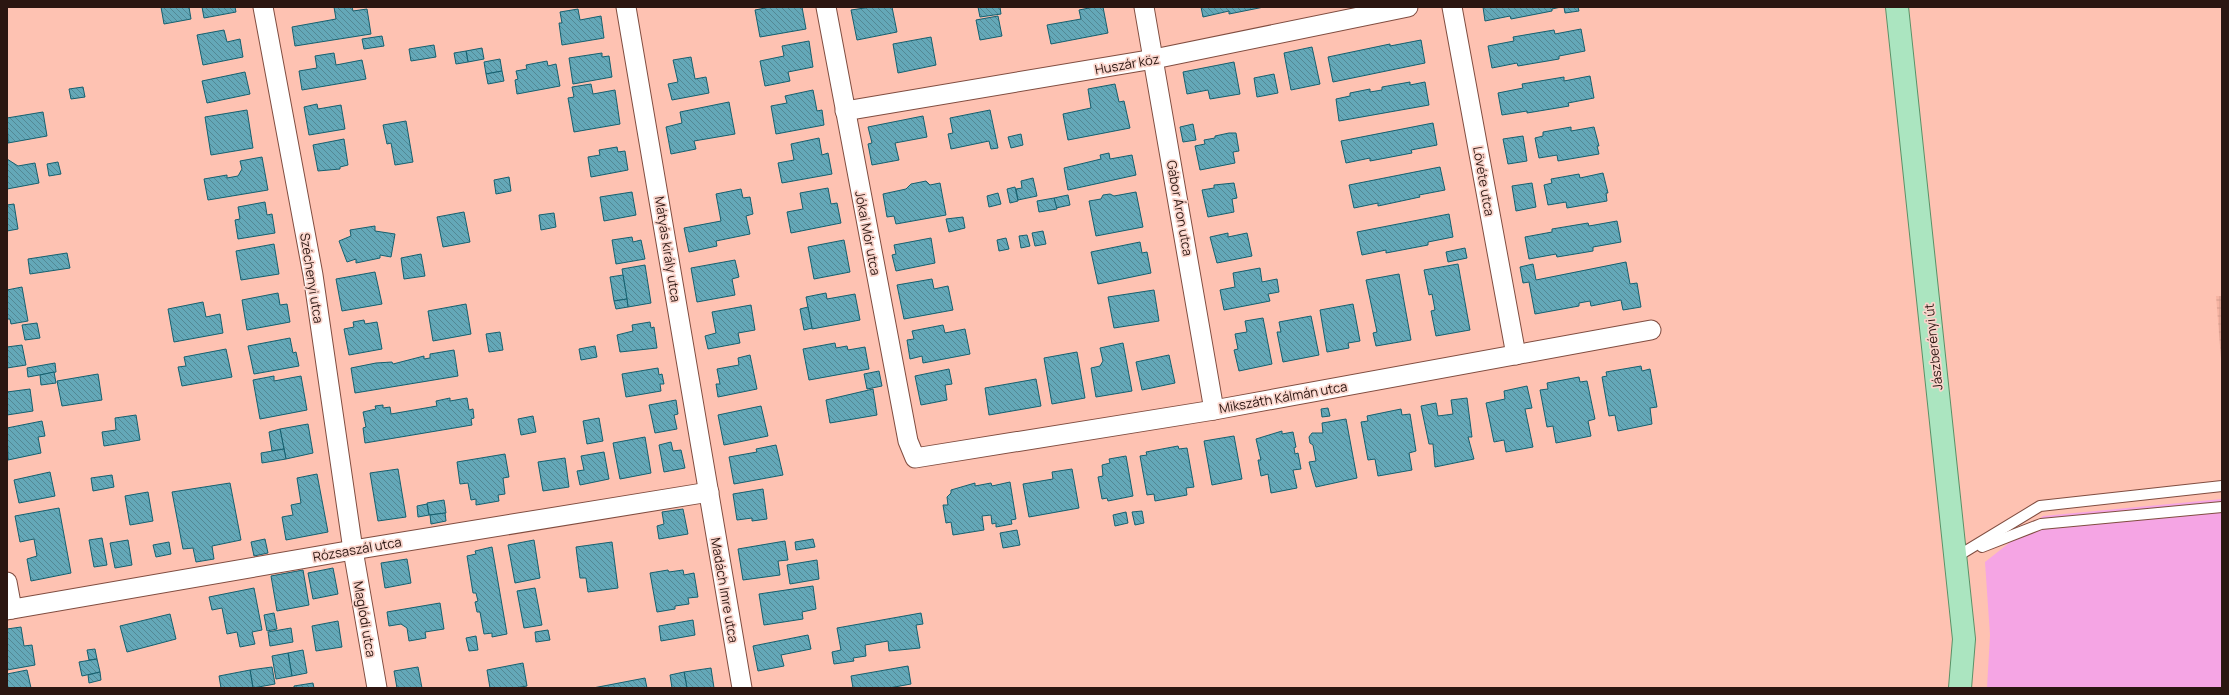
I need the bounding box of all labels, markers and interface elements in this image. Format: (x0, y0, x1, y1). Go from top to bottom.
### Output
street label: Huszár köz (1093, 49, 1161, 79)
street label: Lövéte utca (1469, 145, 1499, 217)
street label: Gábor Áron utca (1163, 159, 1197, 257)
street label: Jókai Mór utca (851, 189, 885, 277)
street label: Mátyás király utca (651, 195, 685, 303)
street label: Széchenyi utca (296, 231, 328, 325)
street label: Jászberényi út (1919, 303, 1947, 391)
street label: Mikszáth Kálmán utca (1217, 377, 1349, 417)
street label: Rózsaszál utca (311, 532, 403, 566)
street label: Madách Imre utca (707, 536, 743, 644)
street label: Maglódi utca (349, 580, 381, 658)

